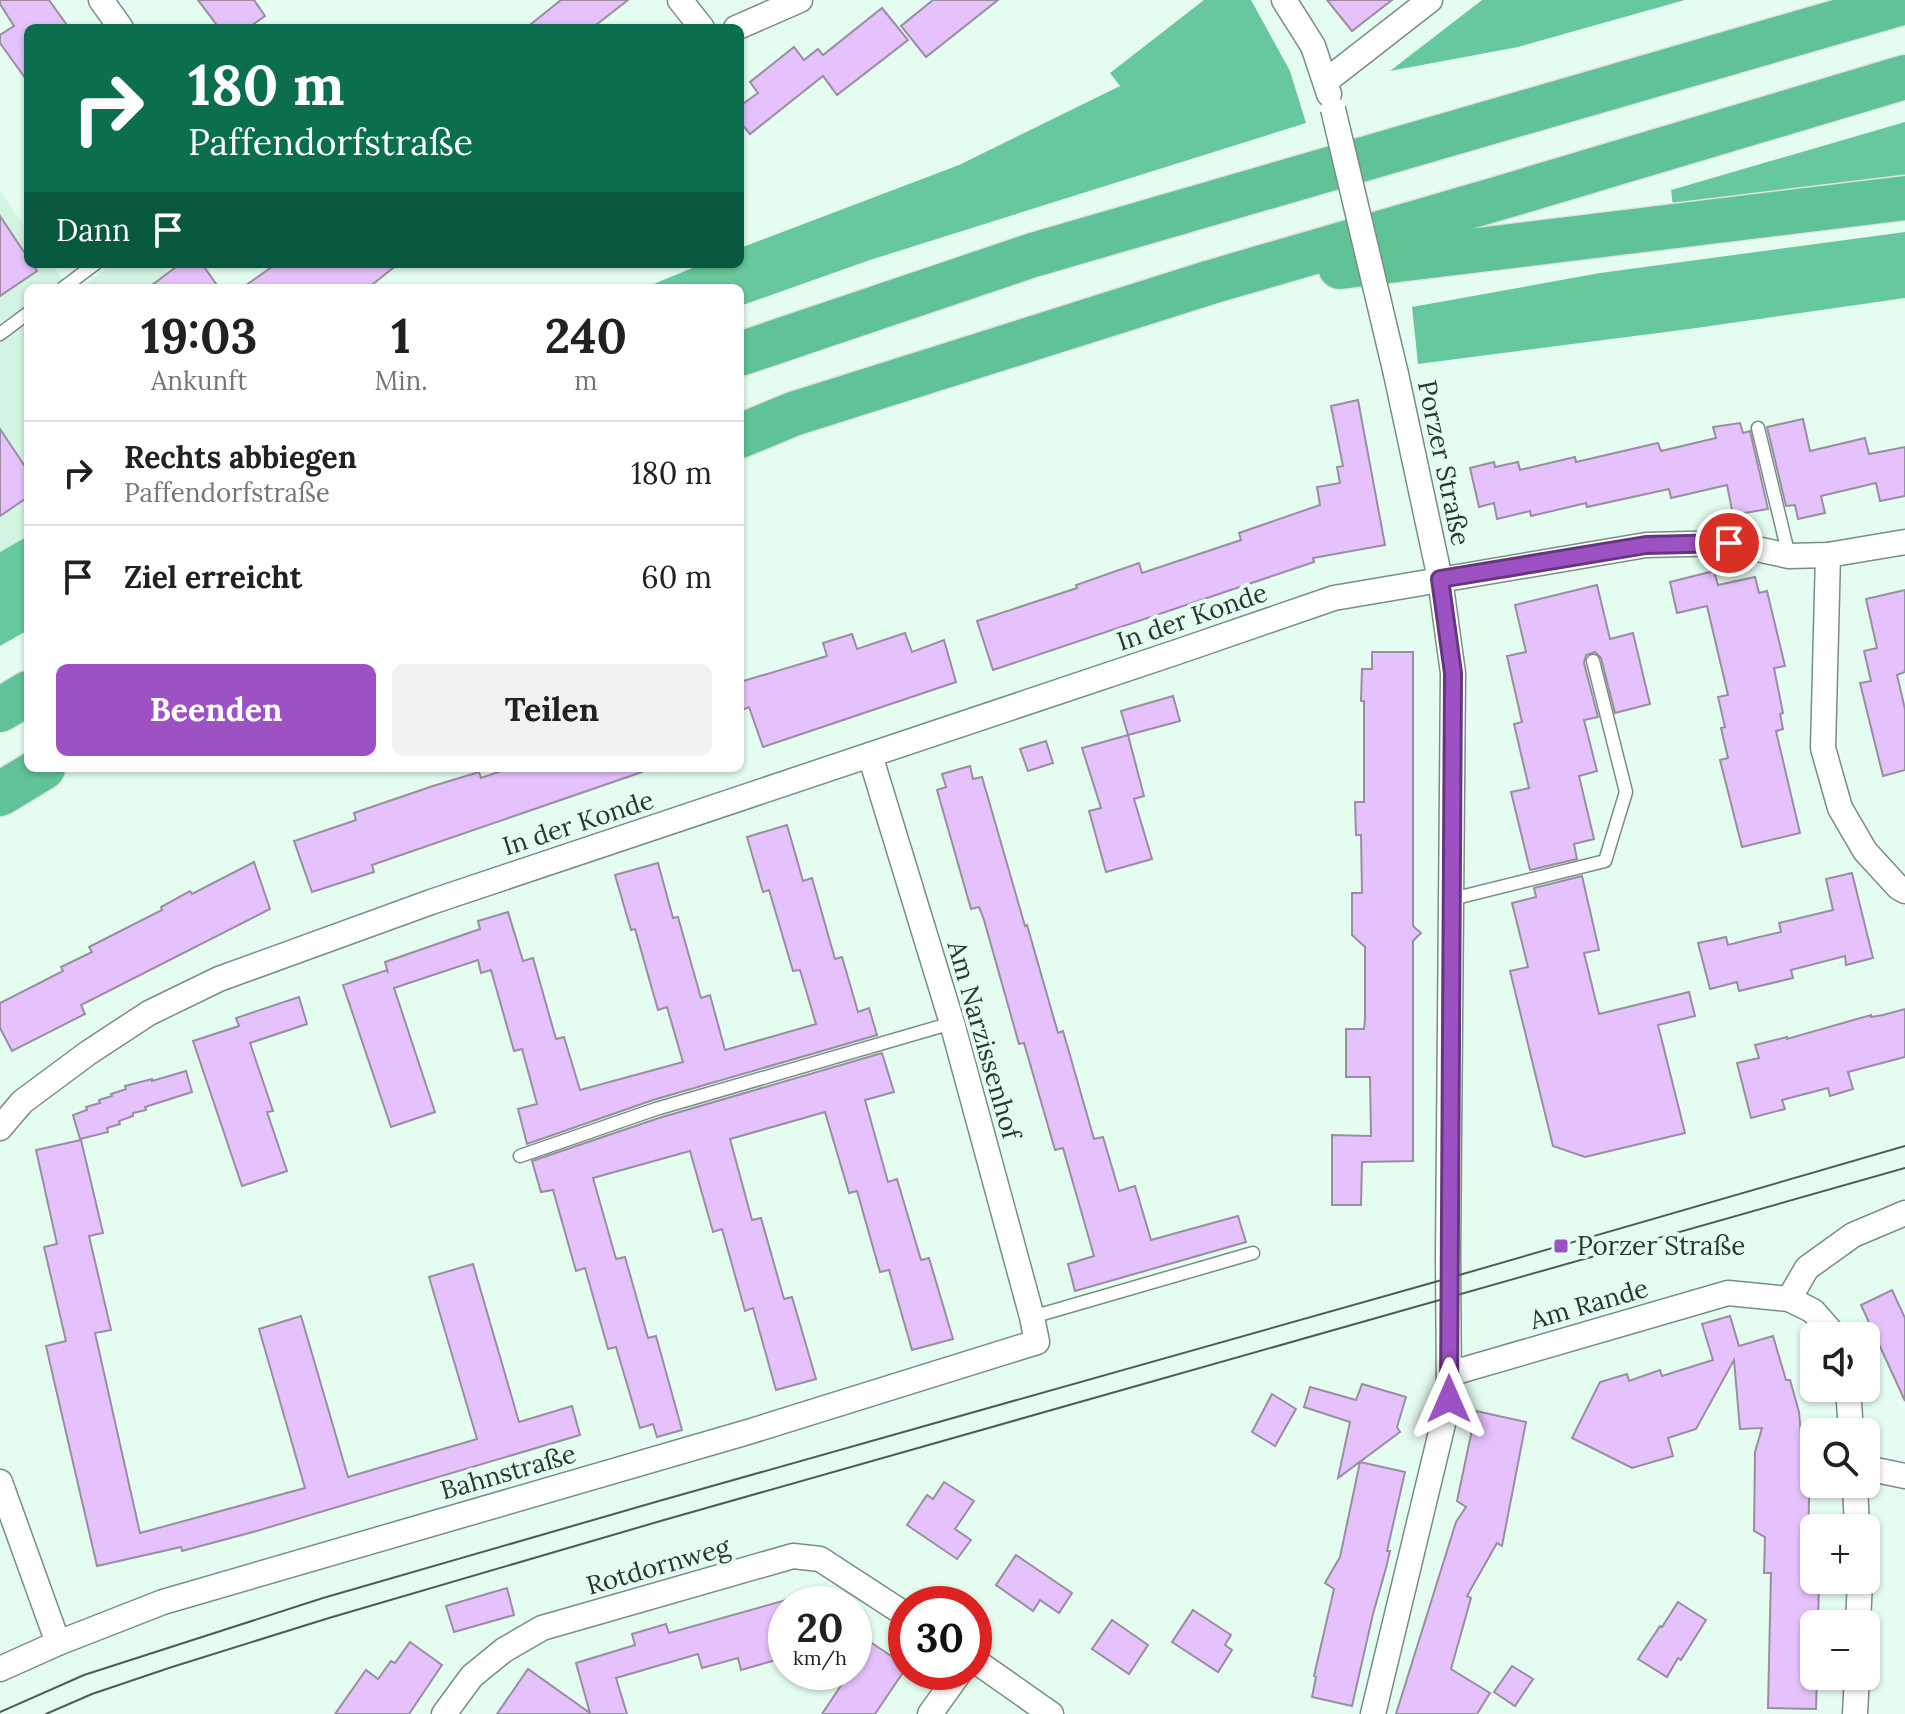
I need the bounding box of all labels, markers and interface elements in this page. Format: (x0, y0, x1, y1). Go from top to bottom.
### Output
text: 180 m (188, 49, 345, 120)
icon: right (56, 56, 160, 160)
text: Paffendorfstraße (188, 119, 473, 165)
icon: arrive (146, 208, 190, 252)
text: Dann (56, 211, 130, 249)
text: 19:03 (141, 305, 257, 366)
text: 1 (391, 305, 411, 366)
text: 240 (545, 305, 627, 366)
text: Ankunft (151, 364, 247, 397)
text: Min. (374, 364, 428, 397)
text: m (574, 364, 597, 397)
street label: Porzer Straße (1411, 377, 1478, 549)
text: Rechts abbiegen (124, 438, 357, 476)
icon: right (56, 451, 100, 495)
text: 180 m (631, 454, 712, 492)
text: Paffendorfstraße (124, 476, 330, 509)
pin (1695, 509, 1763, 577)
icon: arrive (1707, 521, 1751, 565)
icon: arrive (56, 555, 100, 599)
text: Ziel erreicht (124, 558, 302, 596)
text: 60 m (641, 558, 712, 596)
street label: In der Konde (1112, 575, 1271, 658)
button: Beenden (56, 664, 376, 756)
button: Teilen (392, 664, 712, 756)
street label: In der Konde (498, 783, 658, 862)
street label: Am Narzissenhof (940, 936, 1029, 1145)
place label: Porzer Straße (1577, 1229, 1745, 1262)
marker: Porzer Straße (1552, 1237, 1570, 1255)
street label: Am Rande (1525, 1271, 1652, 1336)
map controls (1800, 1322, 1880, 1690)
button: sound (1800, 1322, 1880, 1402)
position arrow (1407, 1357, 1491, 1441)
button: search (1800, 1418, 1880, 1498)
street label: Bahnstraße (436, 1436, 579, 1507)
button: + (1800, 1514, 1880, 1594)
street label: Rotdornweg (582, 1529, 734, 1602)
speed limit sign: 30 (888, 1586, 992, 1690)
text: 20 (797, 1602, 843, 1653)
button: − (1800, 1610, 1880, 1690)
text: km/h (793, 1645, 847, 1670)

